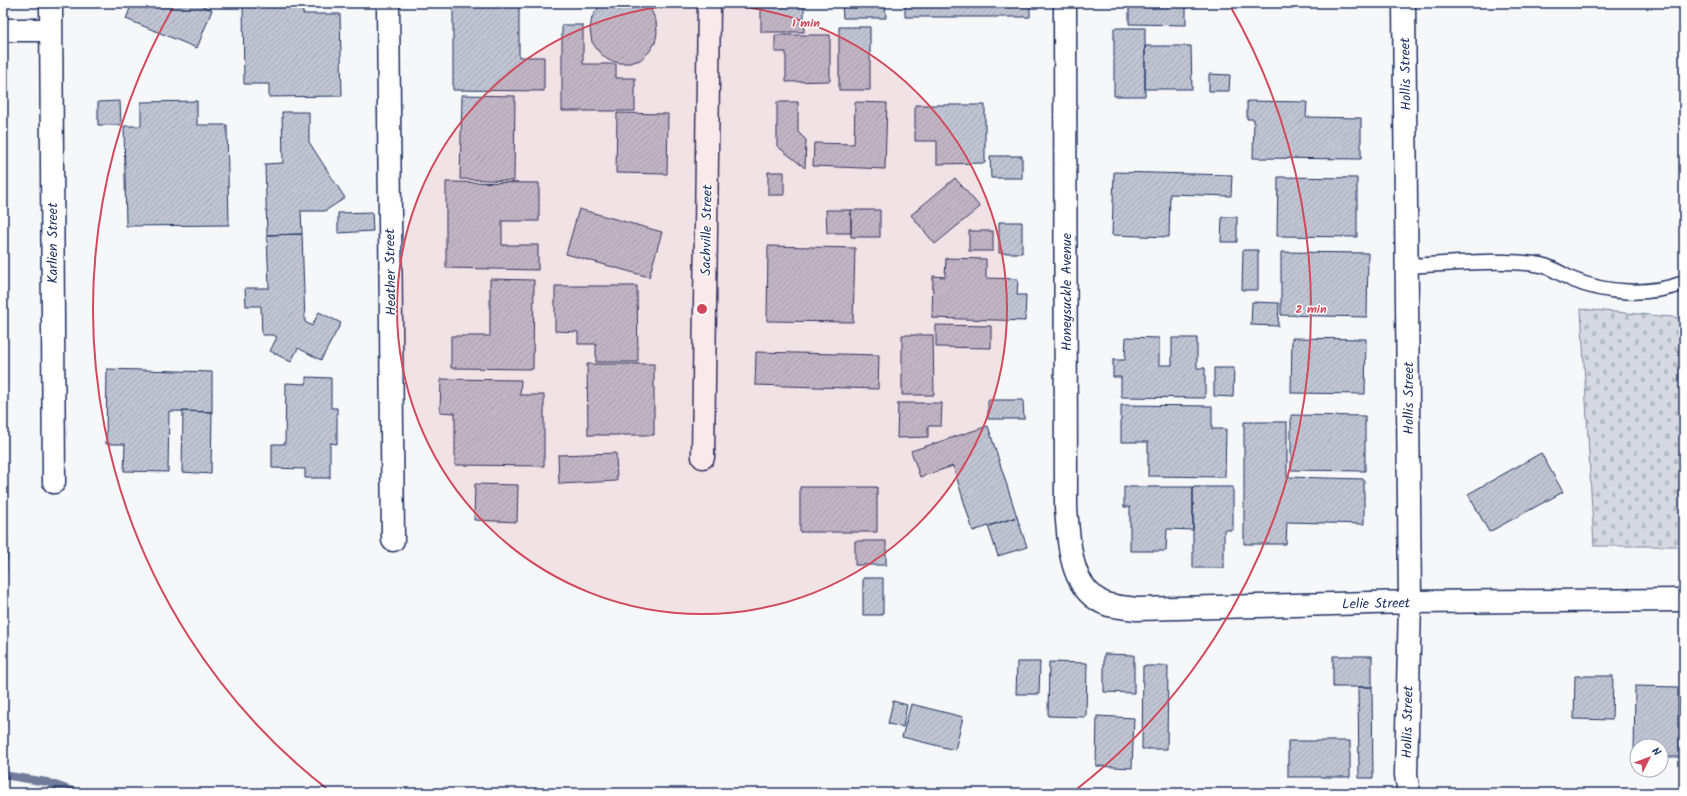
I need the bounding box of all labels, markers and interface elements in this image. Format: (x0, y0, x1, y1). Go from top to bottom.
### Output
text: 1 min (792, 14, 820, 33)
street label: Hollis Street (1394, 37, 1418, 111)
street label: Sachville Street (695, 184, 719, 276)
street label: Karlien Street (42, 202, 64, 284)
street label: Heather Street (379, 228, 403, 316)
street label: Honeysuckle Avenue (1056, 232, 1078, 351)
text: 2 min (1295, 300, 1327, 319)
centre of rings (695, 302, 709, 316)
street label: Hollis Street (1398, 361, 1420, 435)
street label: Lelie Street (1342, 592, 1411, 616)
street label: Hollis Street (1396, 685, 1420, 759)
north arrow (1629, 738, 1669, 778)
text: N (1647, 743, 1665, 761)

